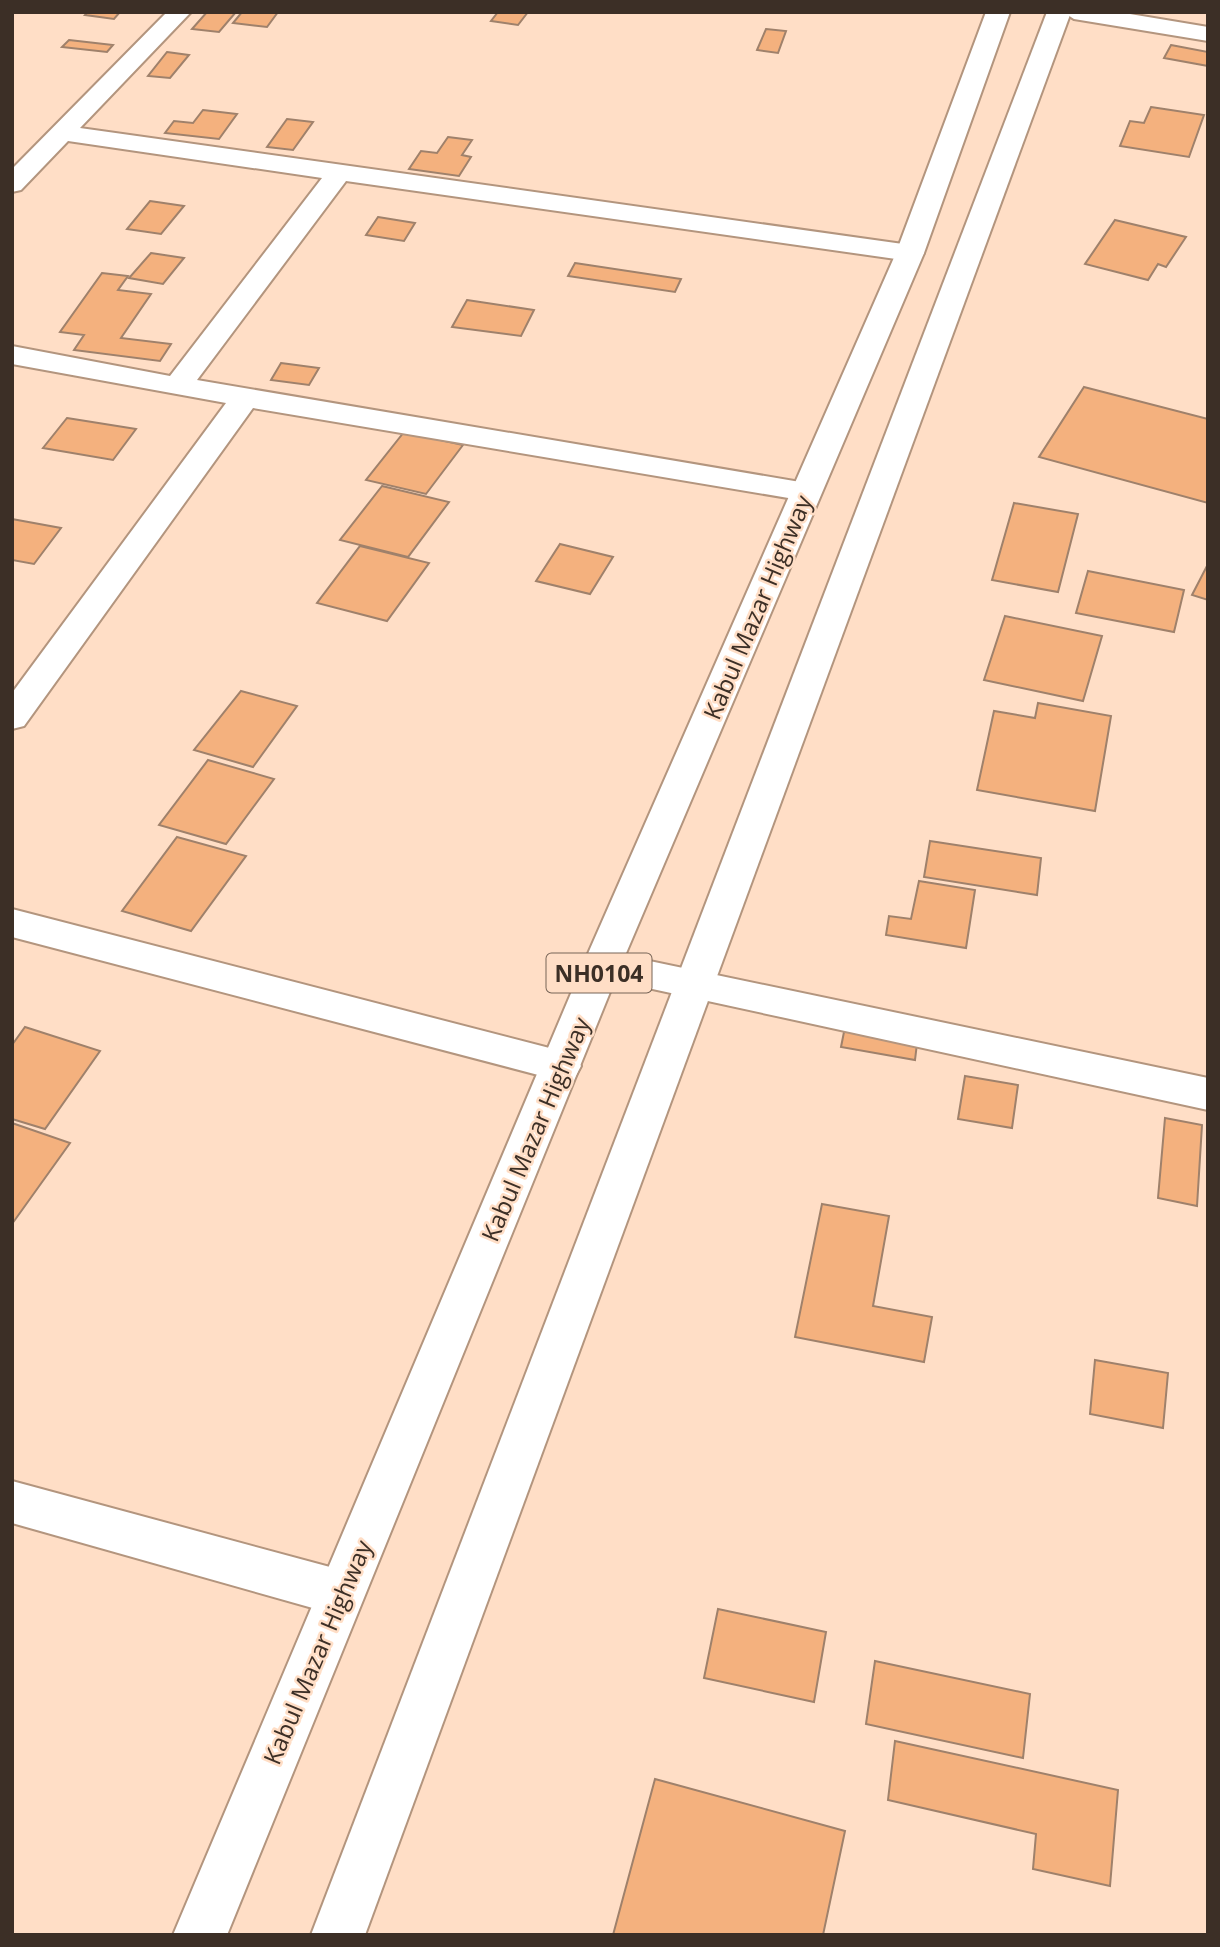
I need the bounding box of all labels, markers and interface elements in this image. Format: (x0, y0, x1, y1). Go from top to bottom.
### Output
street label: Kabul Mazar Highway (695, 489, 820, 724)
road number: NH0104 (546, 954, 652, 992)
street label: Kabul Mazar Highway (473, 1011, 598, 1246)
street label: Kabul Mazar Highway (255, 1534, 380, 1769)

